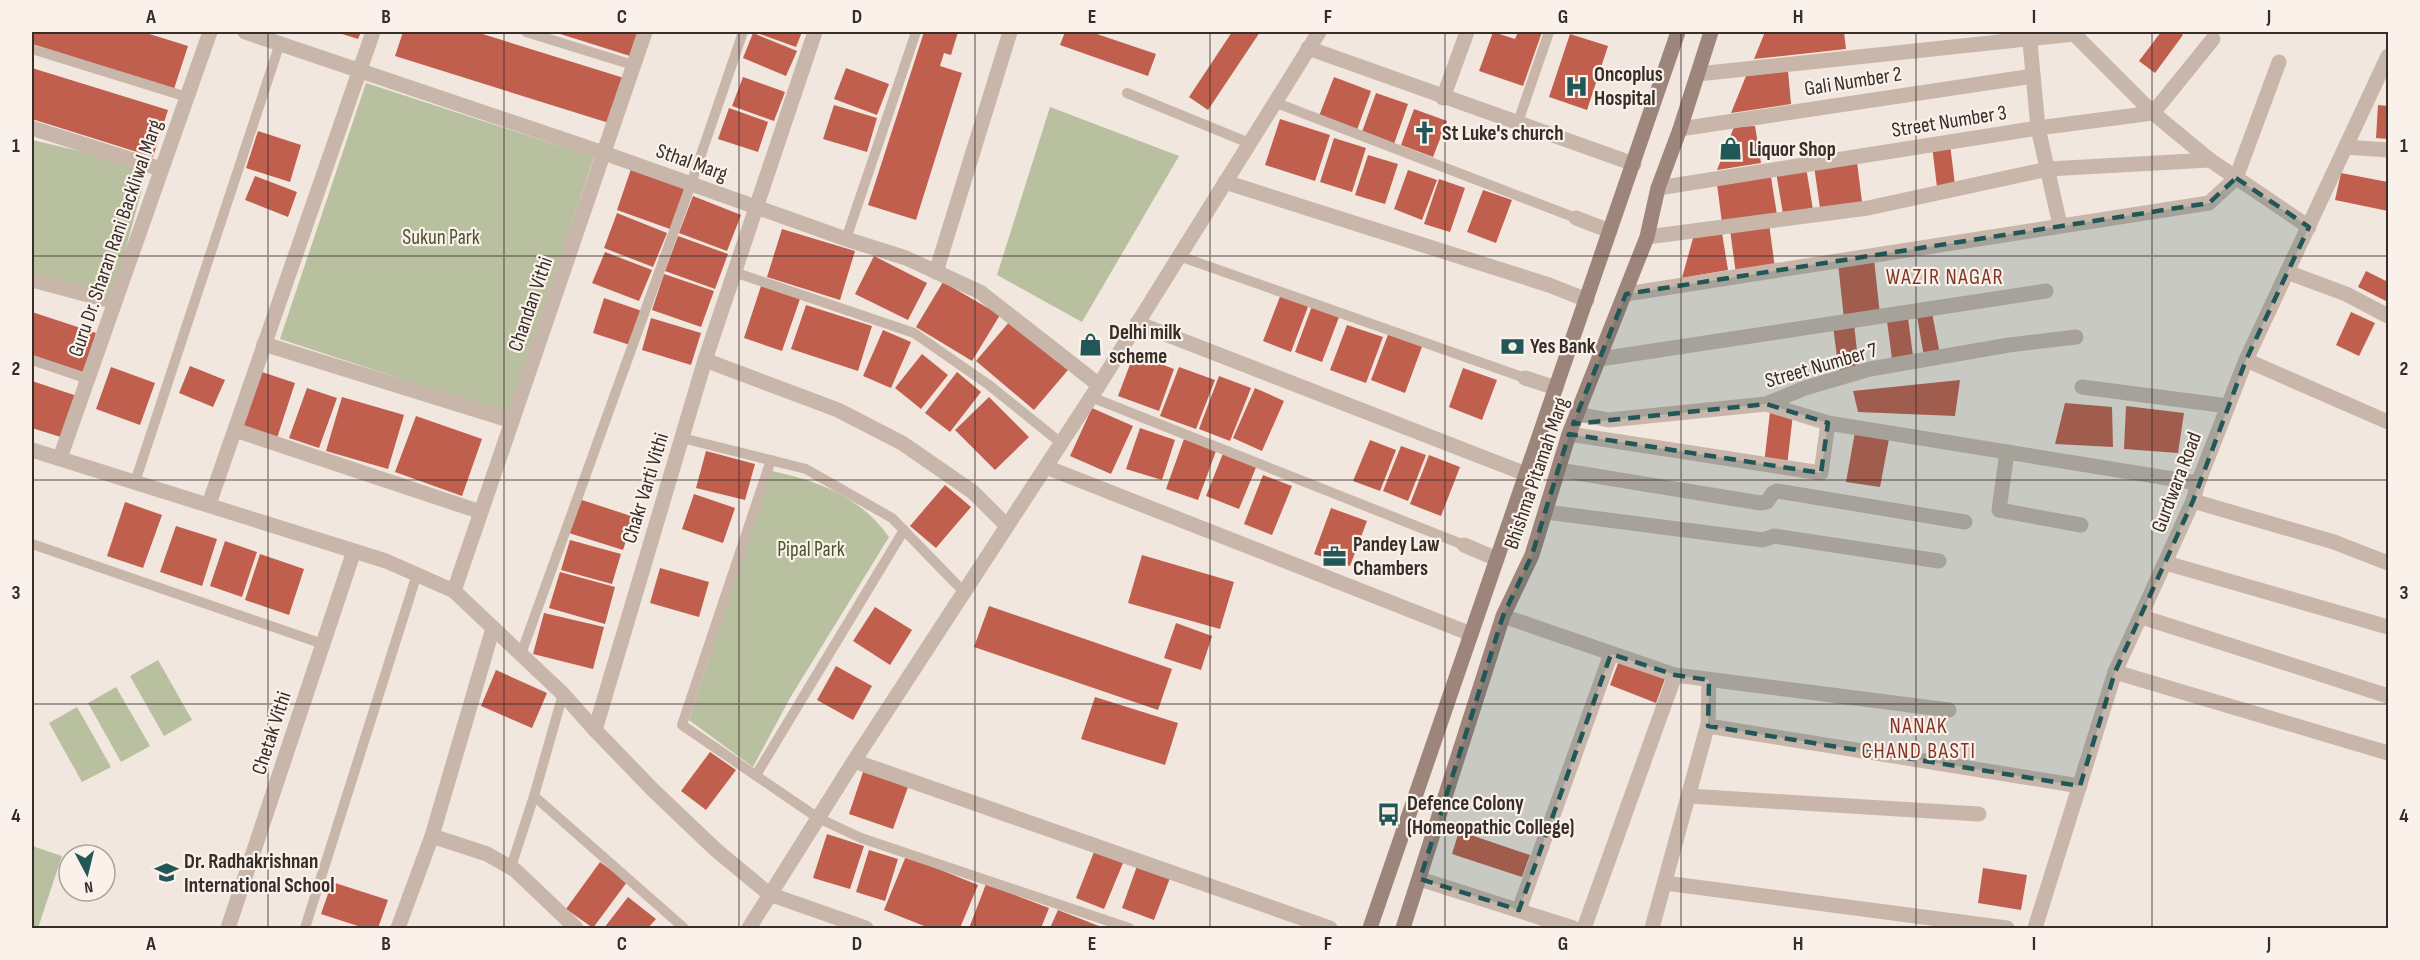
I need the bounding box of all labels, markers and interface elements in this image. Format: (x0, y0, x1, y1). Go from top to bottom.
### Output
text: A (145, 5, 156, 29)
text: B (381, 5, 391, 29)
text: C (617, 5, 627, 29)
text: D (852, 5, 862, 29)
text: E (1088, 5, 1096, 29)
text: F (1324, 5, 1332, 29)
text: G (1558, 5, 1568, 29)
text: H (1793, 5, 1803, 29)
text: I (2032, 5, 2036, 29)
text: J (2266, 5, 2271, 29)
street label: Gali Number 2 (1803, 61, 1904, 102)
place label: Oncoplus Hospital (1594, 62, 1663, 111)
hospital icon: Oncoplus Hospital (1563, 73, 1589, 99)
street label: Street Number 3 (1890, 100, 2008, 143)
street label: Guru Dr. Sharan Rani Backliwal Marg (63, 116, 168, 360)
church icon: St Luke's church (1411, 120, 1437, 146)
place label: St Luke's church (1442, 121, 1564, 146)
text: 1 (12, 134, 20, 158)
text: 1 (2400, 134, 2408, 158)
shop icon: Liquor Shop (1718, 136, 1744, 162)
place label: Liquor Shop (1749, 137, 1836, 162)
street label: Sthal Marg (653, 138, 731, 187)
park label: Sukun Park (402, 225, 480, 250)
street label: Chandan Vithi (503, 254, 558, 355)
district label: WAZIR NAGAR (1886, 264, 2004, 291)
place label: Delhi milk scheme (1109, 320, 1181, 369)
shop icon: Delhi milk scheme (1078, 331, 1104, 357)
bank icon: Yes Bank (1499, 333, 1525, 359)
place label: Yes Bank (1530, 334, 1596, 359)
street label: Street Number 7 (1762, 337, 1881, 393)
text: 2 (12, 357, 20, 381)
text: 2 (2400, 357, 2408, 381)
street label: Bhishma Pitamah Marg (1499, 394, 1574, 552)
street label: Gurdwara Road (2146, 428, 2207, 536)
street label: Chakr Varti Vithi (617, 430, 674, 546)
place label: Pandey Law Chambers (1353, 532, 1440, 581)
park label: Pipal Park (777, 537, 845, 562)
office icon: Pandey Law Chambers (1322, 543, 1348, 569)
text: 3 (12, 581, 21, 605)
text: 3 (2400, 581, 2409, 605)
street label: Chetak Vithi (246, 688, 297, 778)
district label: NANAK CHAND BASTI (1861, 713, 1977, 765)
place label: Defence Colony (Homeopathic College) (1407, 791, 1574, 840)
bus stop icon: Defence Colony (Homeopathic College) (1376, 802, 1402, 828)
text: 4 (11, 804, 21, 828)
text: 4 (2399, 804, 2409, 828)
north arrow (57, 843, 117, 903)
place label: Dr. Radhakrishnan International School (184, 849, 334, 898)
school or university icon: Dr. Radhakrishnan International School (153, 860, 179, 886)
text: N (83, 876, 94, 896)
text: A (145, 932, 156, 956)
text: B (381, 932, 391, 956)
text: C (617, 932, 627, 956)
text: D (852, 932, 862, 956)
text: E (1088, 932, 1096, 956)
text: F (1324, 932, 1332, 956)
text: G (1558, 932, 1568, 956)
text: H (1793, 932, 1803, 956)
text: I (2032, 932, 2036, 956)
text: J (2266, 932, 2271, 956)

